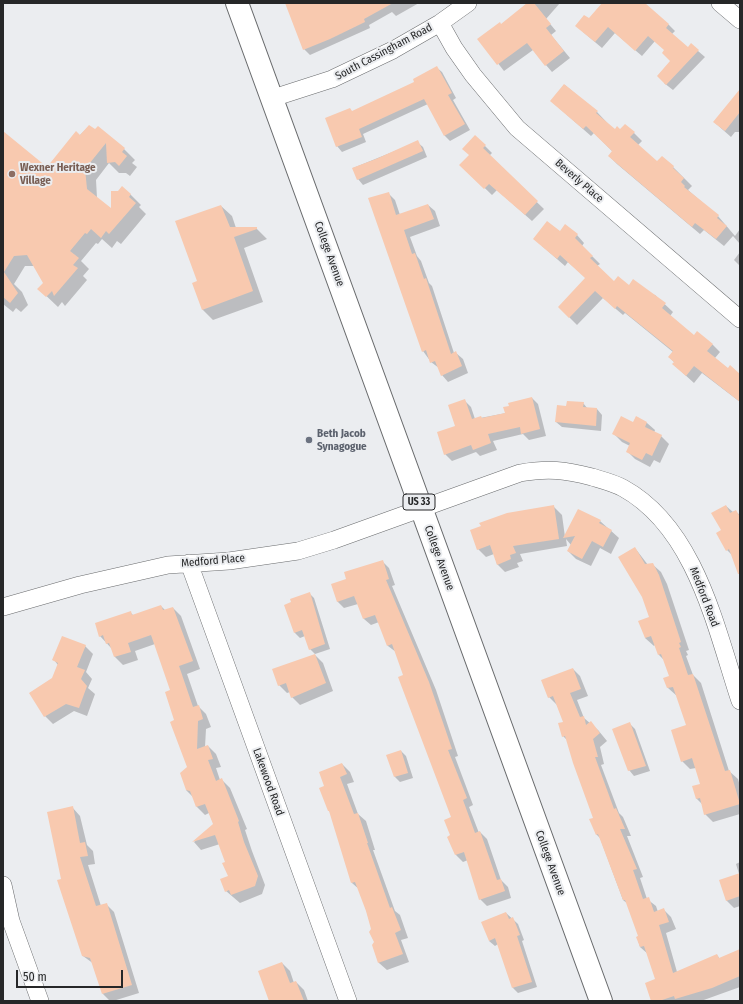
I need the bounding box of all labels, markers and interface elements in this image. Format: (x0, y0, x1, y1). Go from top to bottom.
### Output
street label: South Cassingham Road (333, 21, 435, 83)
street label: Beverly Place (552, 156, 606, 206)
place label: Wexner Heritage Village (20, 161, 96, 187)
marker: Wexner Heritage Village (7, 169, 17, 179)
street label: College Avenue (311, 220, 347, 288)
place label: Beth Jacob Synagogue (317, 427, 367, 453)
marker: Beth Jacob Synagogue (304, 435, 314, 445)
road number: US 33 (403, 494, 435, 510)
street label: College Avenue (421, 524, 457, 592)
street label: Medford Place (181, 552, 245, 570)
street label: Medford Road (687, 565, 721, 629)
street label: Lakewood Road (250, 747, 286, 817)
street label: College Avenue (532, 829, 568, 897)
scale bar (18, 962, 125, 988)
text: 50 m (23, 970, 47, 984)

